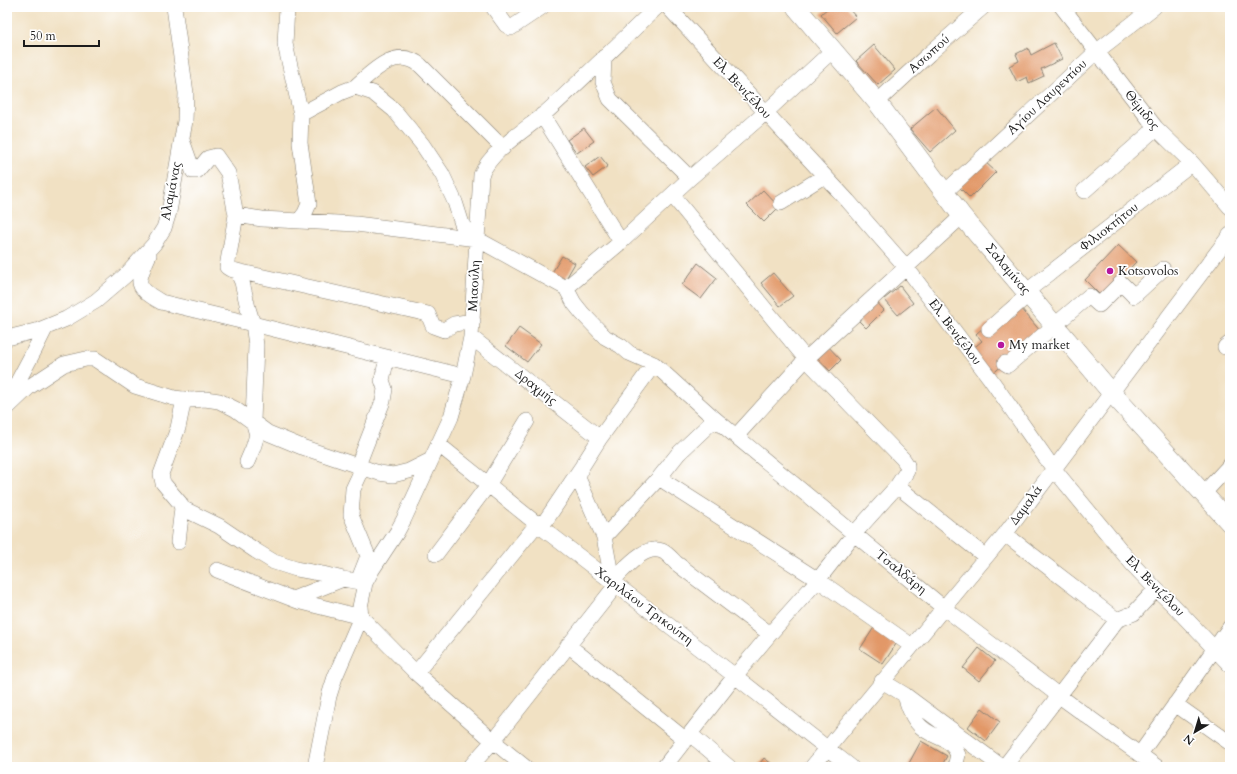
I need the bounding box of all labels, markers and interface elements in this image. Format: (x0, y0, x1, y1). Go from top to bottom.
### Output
scale bar (24, 22, 99, 48)
text: 50 m (30, 28, 57, 44)
street label: Ασωπού (904, 30, 954, 77)
street label: Ελ. Βενιζέλου (709, 53, 775, 123)
street label: Αγίου Λαυρεντίου (1003, 55, 1091, 139)
street label: Θέμιδος (1120, 86, 1164, 134)
street label: Αλαμάνας (157, 160, 186, 222)
street label: Φιλιοκτήτου (1076, 198, 1142, 256)
street label: Σαλαμίνας (981, 239, 1035, 299)
street label: Μιαούλη (464, 259, 484, 312)
place label: Kotsovolos (1118, 262, 1178, 280)
marker: Kotsovolos (1105, 266, 1115, 276)
street label: Ελ. Βενιζέλου (924, 295, 986, 369)
place label: My market (1009, 336, 1070, 354)
marker: My market (996, 340, 1006, 350)
street label: Δραχμής (511, 365, 561, 410)
street label: Δαμαλά (1005, 481, 1047, 529)
street label: Τσαλδάρη (871, 546, 931, 598)
street label: Ελ. Βενιζέλου (1121, 552, 1189, 621)
street label: Χαριλάου Τρικούπη (591, 563, 697, 649)
north arrow (1175, 712, 1215, 752)
text: N (1180, 730, 1198, 748)

